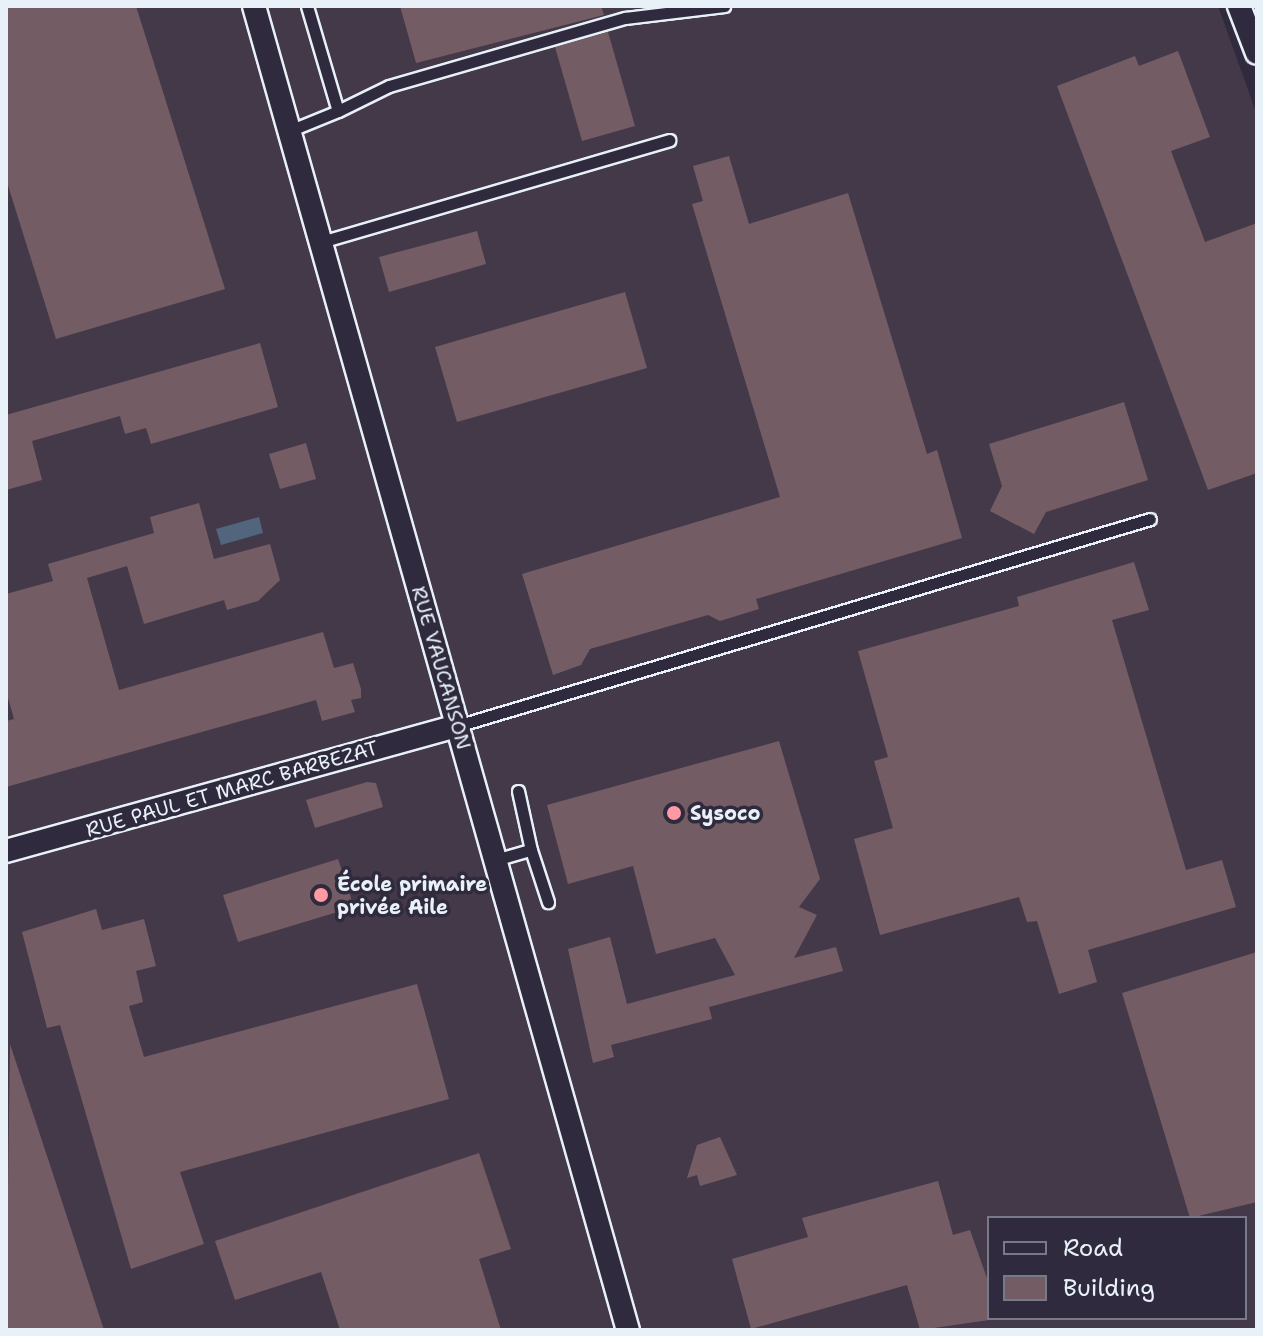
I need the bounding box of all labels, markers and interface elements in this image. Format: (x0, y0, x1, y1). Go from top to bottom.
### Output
street label: RUE VAUCANSON (406, 584, 476, 752)
street label: RUE PAUL ET MARC BARBEZAT (83, 736, 381, 842)
place label: Sysoco (690, 801, 760, 825)
marker: Sysoco (665, 804, 683, 822)
place label: École primaire privée Aile (337, 872, 487, 919)
marker: École primaire privée Aile (312, 886, 330, 904)
legend (987, 1216, 1247, 1320)
text: Road (1063, 1232, 1123, 1264)
text: Building (1063, 1272, 1155, 1304)

